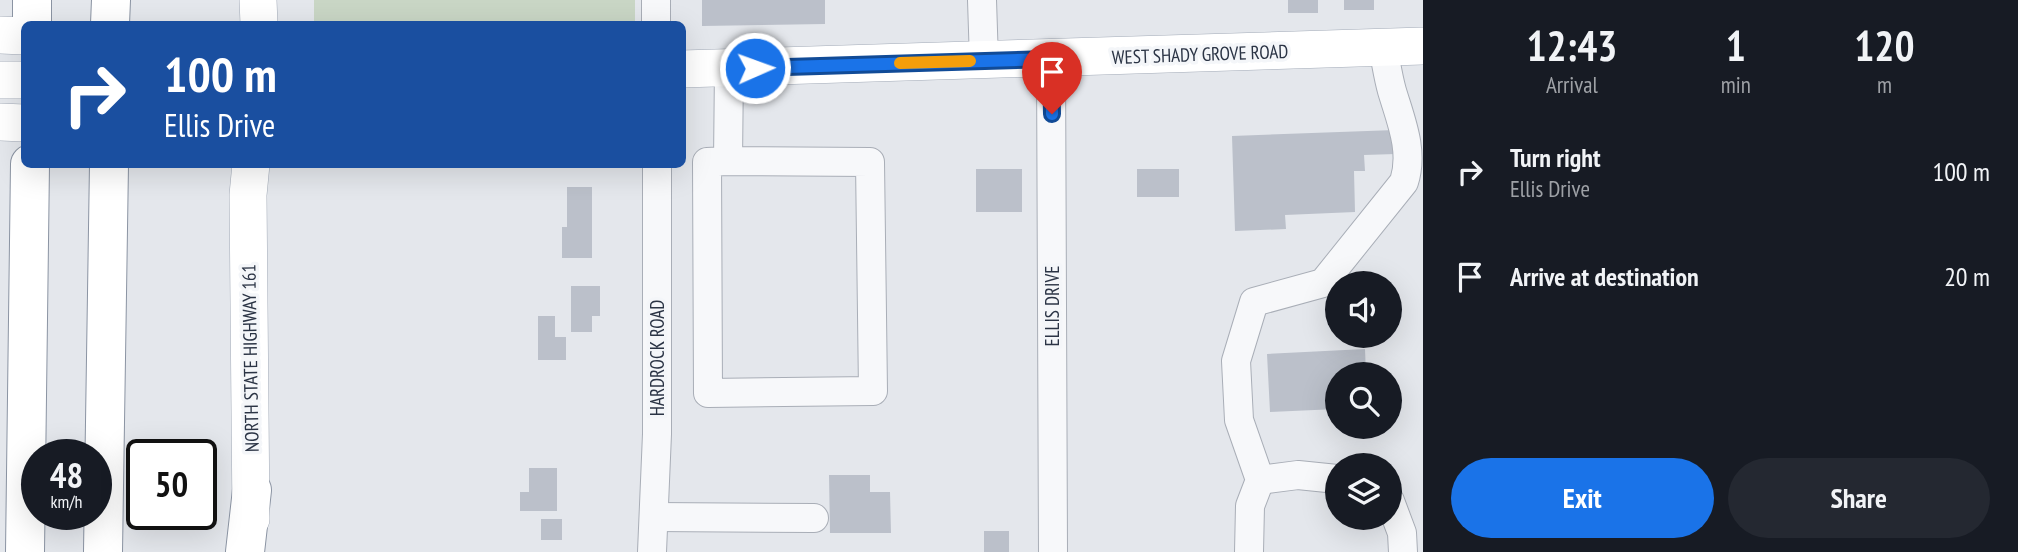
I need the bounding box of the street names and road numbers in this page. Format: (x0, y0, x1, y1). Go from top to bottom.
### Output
street label: WEST SHADY GROVE ROAD (1111, 39, 1289, 69)
street label: NORTH STATE HIGHWAY 161 (236, 264, 264, 452)
street label: ELLIS DRIVE (1040, 266, 1064, 346)
street label: HARDROCK ROAD (645, 300, 669, 416)

